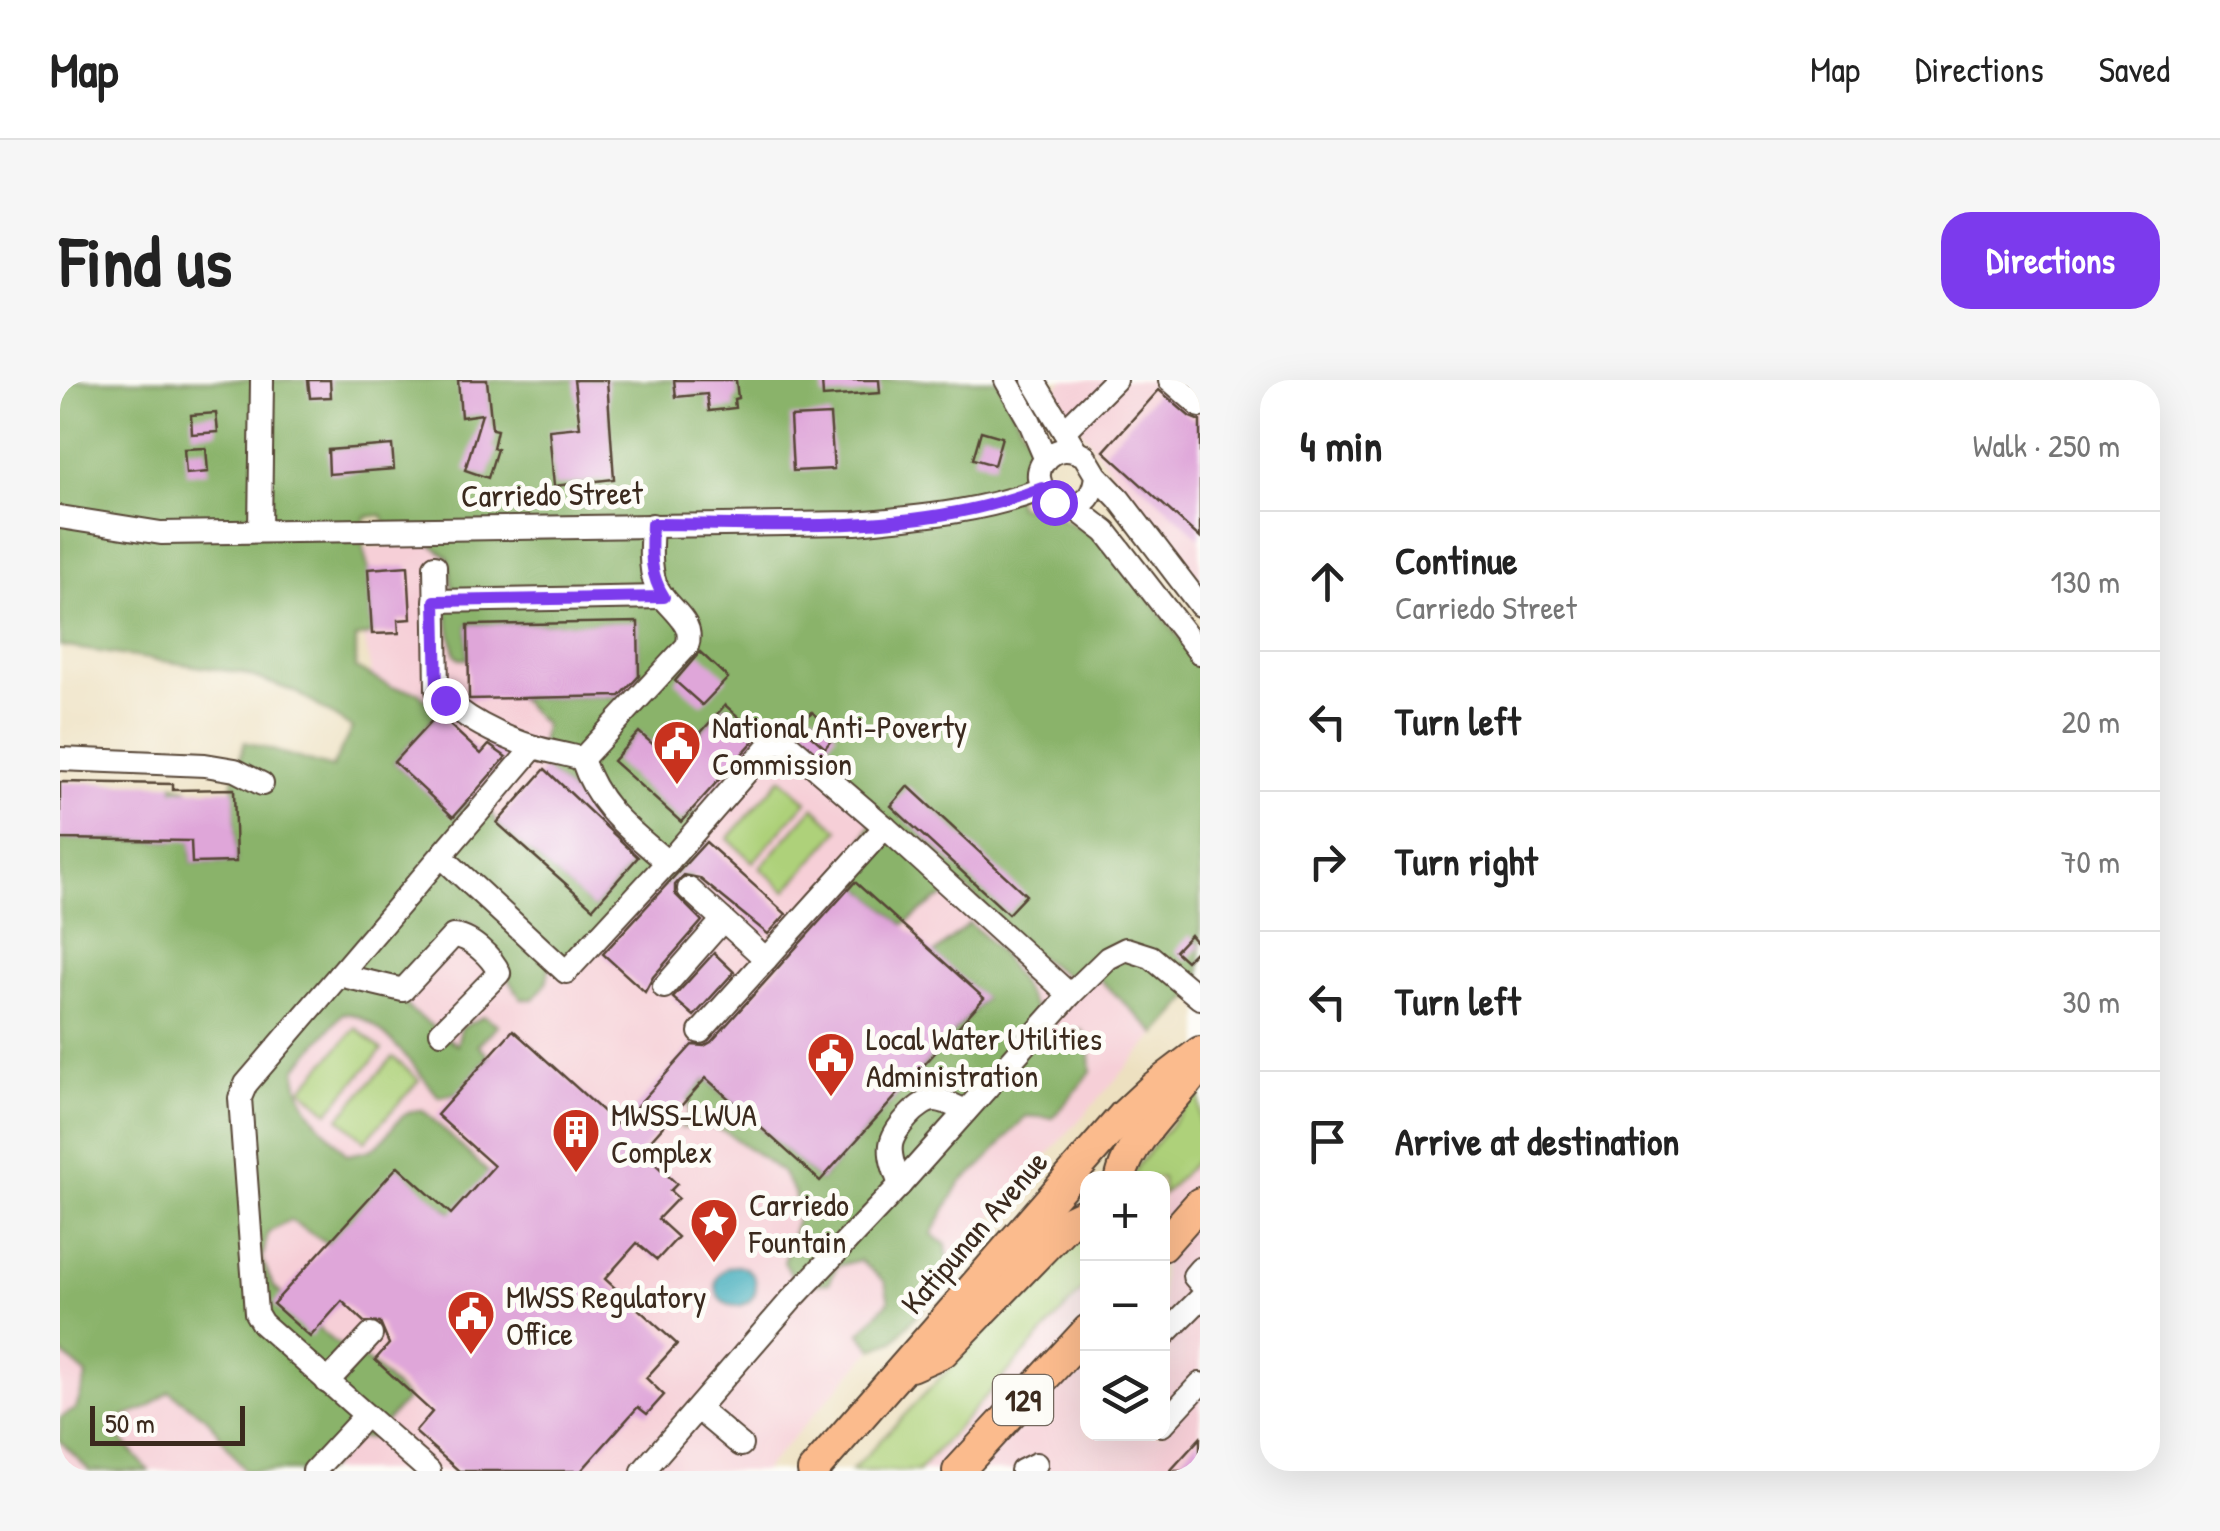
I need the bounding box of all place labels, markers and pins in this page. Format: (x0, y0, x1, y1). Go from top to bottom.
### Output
place label: National Anti-Poverty Commission (712, 705, 967, 785)
public building icon: National Anti-Poverty Commission (651, 718, 703, 786)
place label: Local Water Utilities Administration (866, 1017, 1102, 1097)
public building icon: Local Water Utilities Administration (805, 1030, 857, 1098)
place label: MWSS-LWUA Complex (611, 1093, 757, 1173)
building icon: MWSS-LWUA Complex (550, 1106, 602, 1174)
place label: Carriedo Fountain (748, 1183, 849, 1263)
place icon: Carriedo Fountain (688, 1196, 740, 1264)
place label: MWSS Regulatory Office (506, 1275, 707, 1355)
public building icon: MWSS Regulatory Office (445, 1288, 497, 1356)

